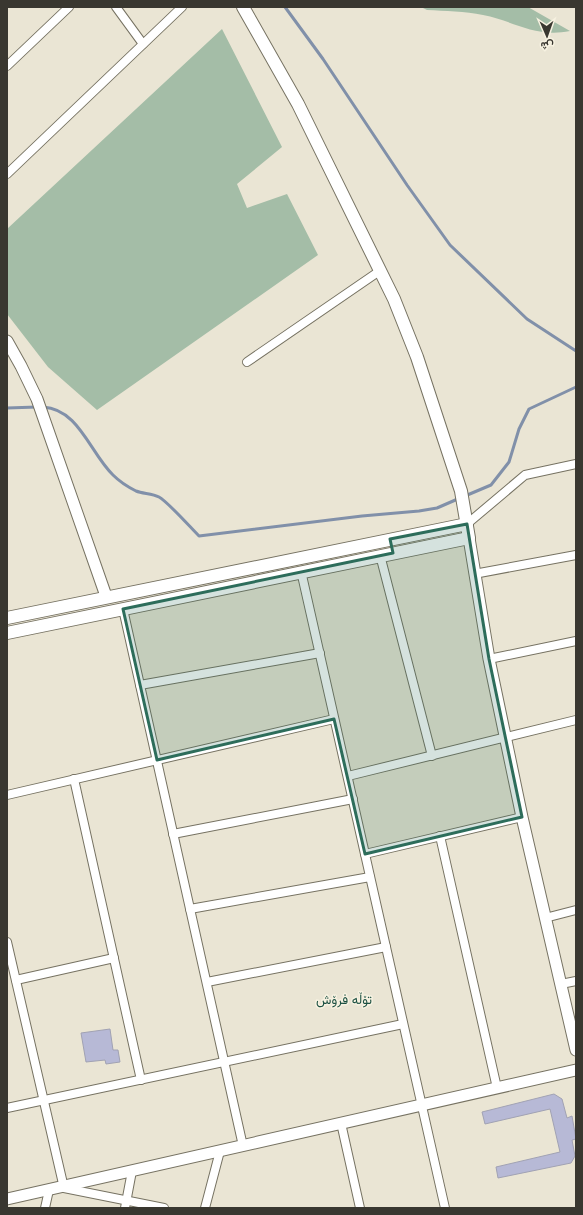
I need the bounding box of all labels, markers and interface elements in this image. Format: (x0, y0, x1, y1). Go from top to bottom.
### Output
north arrow (527, 16, 567, 56)
text: ش (540, 39, 554, 52)
district label: تۆڵە فرۆش (316, 992, 372, 1008)

